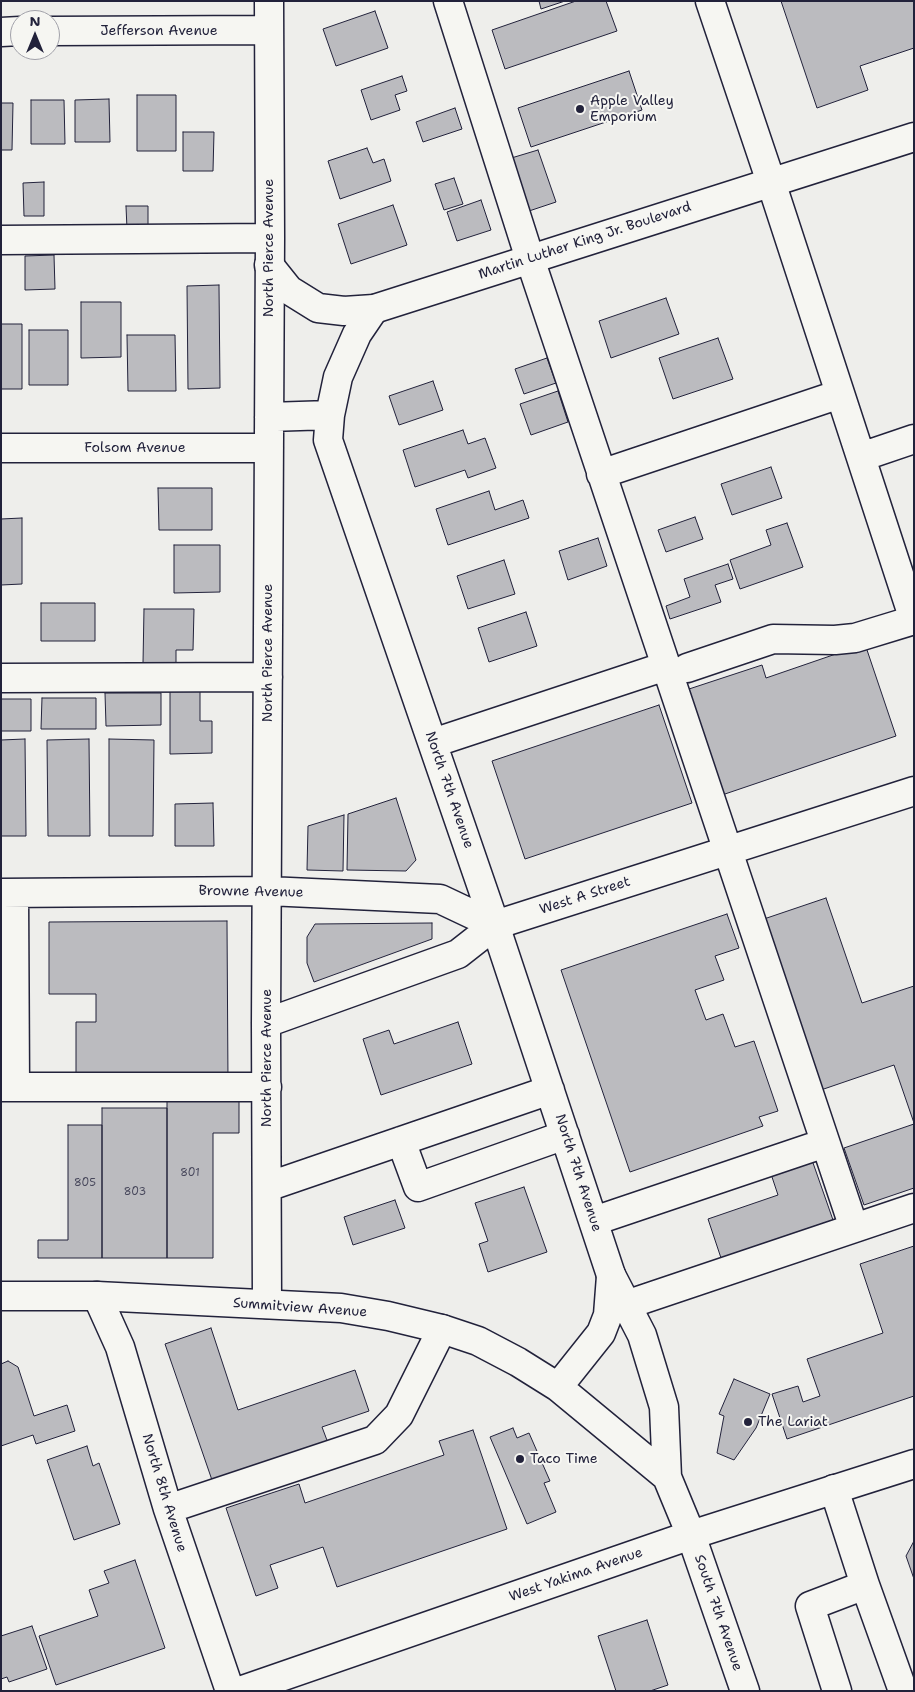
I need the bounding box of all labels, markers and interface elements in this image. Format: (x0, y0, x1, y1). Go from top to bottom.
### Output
north arrow (10, 10, 60, 60)
text: N (29, 12, 41, 30)
street label: Jefferson Avenue (100, 23, 218, 39)
place label: Apple Valley Emporium (590, 93, 674, 125)
marker: Apple Valley Emporium (574, 103, 586, 115)
street label: North Pierce Avenue (261, 179, 277, 317)
street label: Martin Luther King Jr. Boulevard (476, 199, 694, 283)
street label: Folsom Avenue (84, 440, 186, 456)
street label: North Pierce Avenue (260, 584, 276, 722)
street label: North 7th Avenue (421, 729, 477, 851)
street label: West A Street (538, 873, 632, 919)
street label: Browne Avenue (198, 883, 304, 901)
street label: North Pierce Avenue (259, 989, 275, 1127)
street label: North 7th Avenue (551, 1112, 605, 1234)
house number: 801 (180, 1166, 200, 1180)
house number: 805 (74, 1176, 96, 1190)
house number: 803 (124, 1185, 146, 1199)
street label: Summitview Avenue (232, 1295, 368, 1321)
place label: The Lariat (758, 1414, 828, 1430)
marker: The Lariat (742, 1416, 754, 1428)
street label: North 8th Avenue (138, 1432, 190, 1554)
place label: Taco Time (530, 1451, 598, 1467)
marker: Taco Time (514, 1453, 526, 1465)
street label: West Yakima Avenue (507, 1544, 645, 1606)
street label: South 7th Avenue (690, 1553, 746, 1673)

